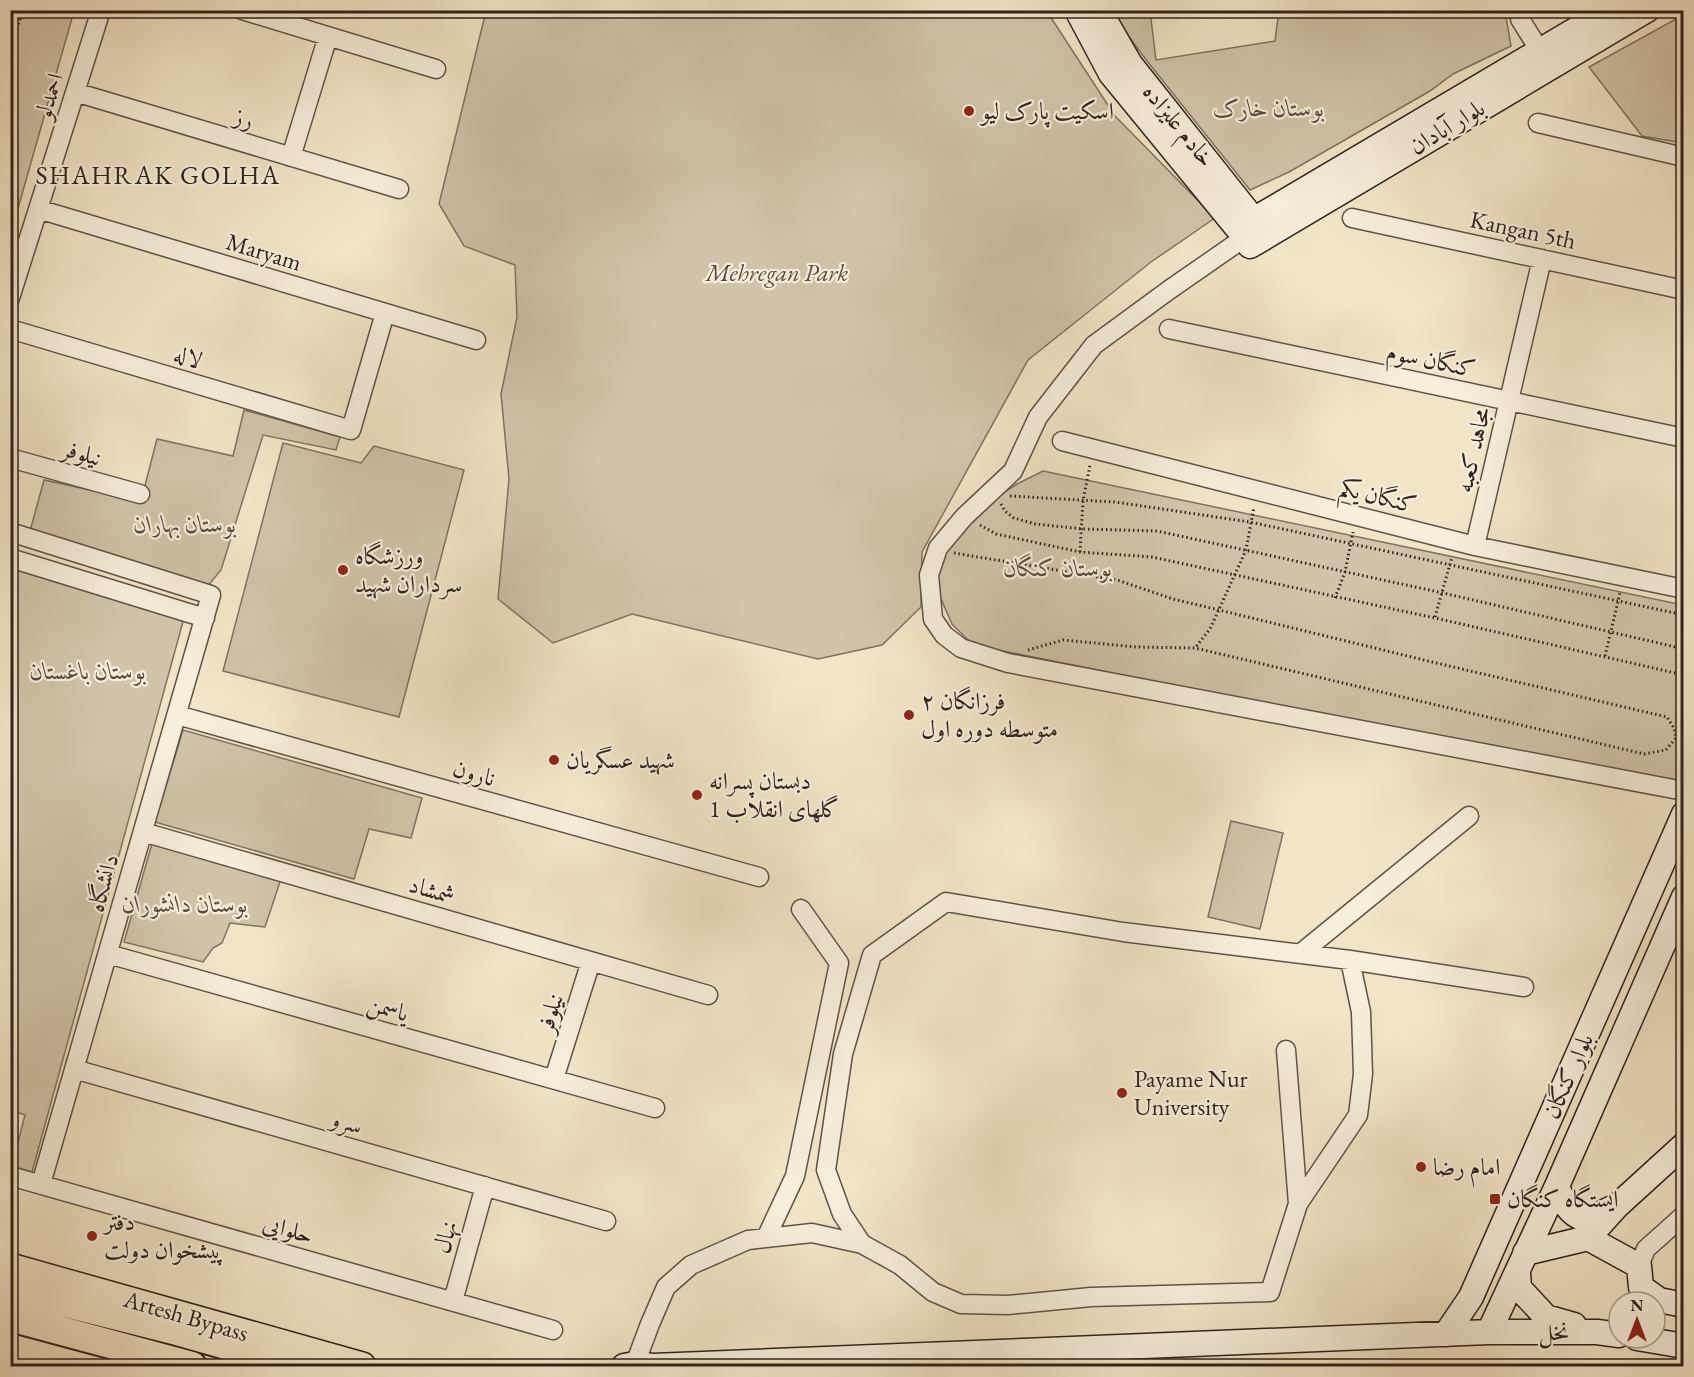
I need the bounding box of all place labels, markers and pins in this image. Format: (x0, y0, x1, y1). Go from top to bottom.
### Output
place label: اسکیت پارک لیو (979, 95, 1114, 128)
marker: اسکیت پارک لیو (962, 104, 976, 118)
place label: ورزشگاه سرداران شهید (355, 540, 462, 600)
marker: ورزشگاه سرداران شهید (336, 563, 350, 577)
place label: فرزانگان ۲ متوسطه دوره اول (921, 685, 1058, 744)
marker: فرزانگان ۲ متوسطه دوره اول (902, 708, 916, 722)
place label: شهید عسگریان (566, 744, 675, 775)
marker: شهید عسگریان (547, 753, 561, 767)
place label: دبستان پسرانه گلهای انقلاب 1 (709, 765, 840, 824)
marker: دبستان پسرانه گلهای انقلاب 1 (690, 788, 704, 802)
place label: Payame Nur University (1134, 1063, 1248, 1122)
marker: Payame Nur University (1115, 1086, 1129, 1100)
place label: امام رضا (1433, 1151, 1501, 1188)
marker: امام رضا (1414, 1160, 1428, 1174)
place label: ایستگاه کنگان (1507, 1183, 1619, 1214)
marker: ایستگاه کنگان (1488, 1192, 1502, 1206)
place label: دفتر پیشخوان دولت (101, 1206, 223, 1266)
marker: دفتر پیشخوان دولت (85, 1229, 99, 1243)

